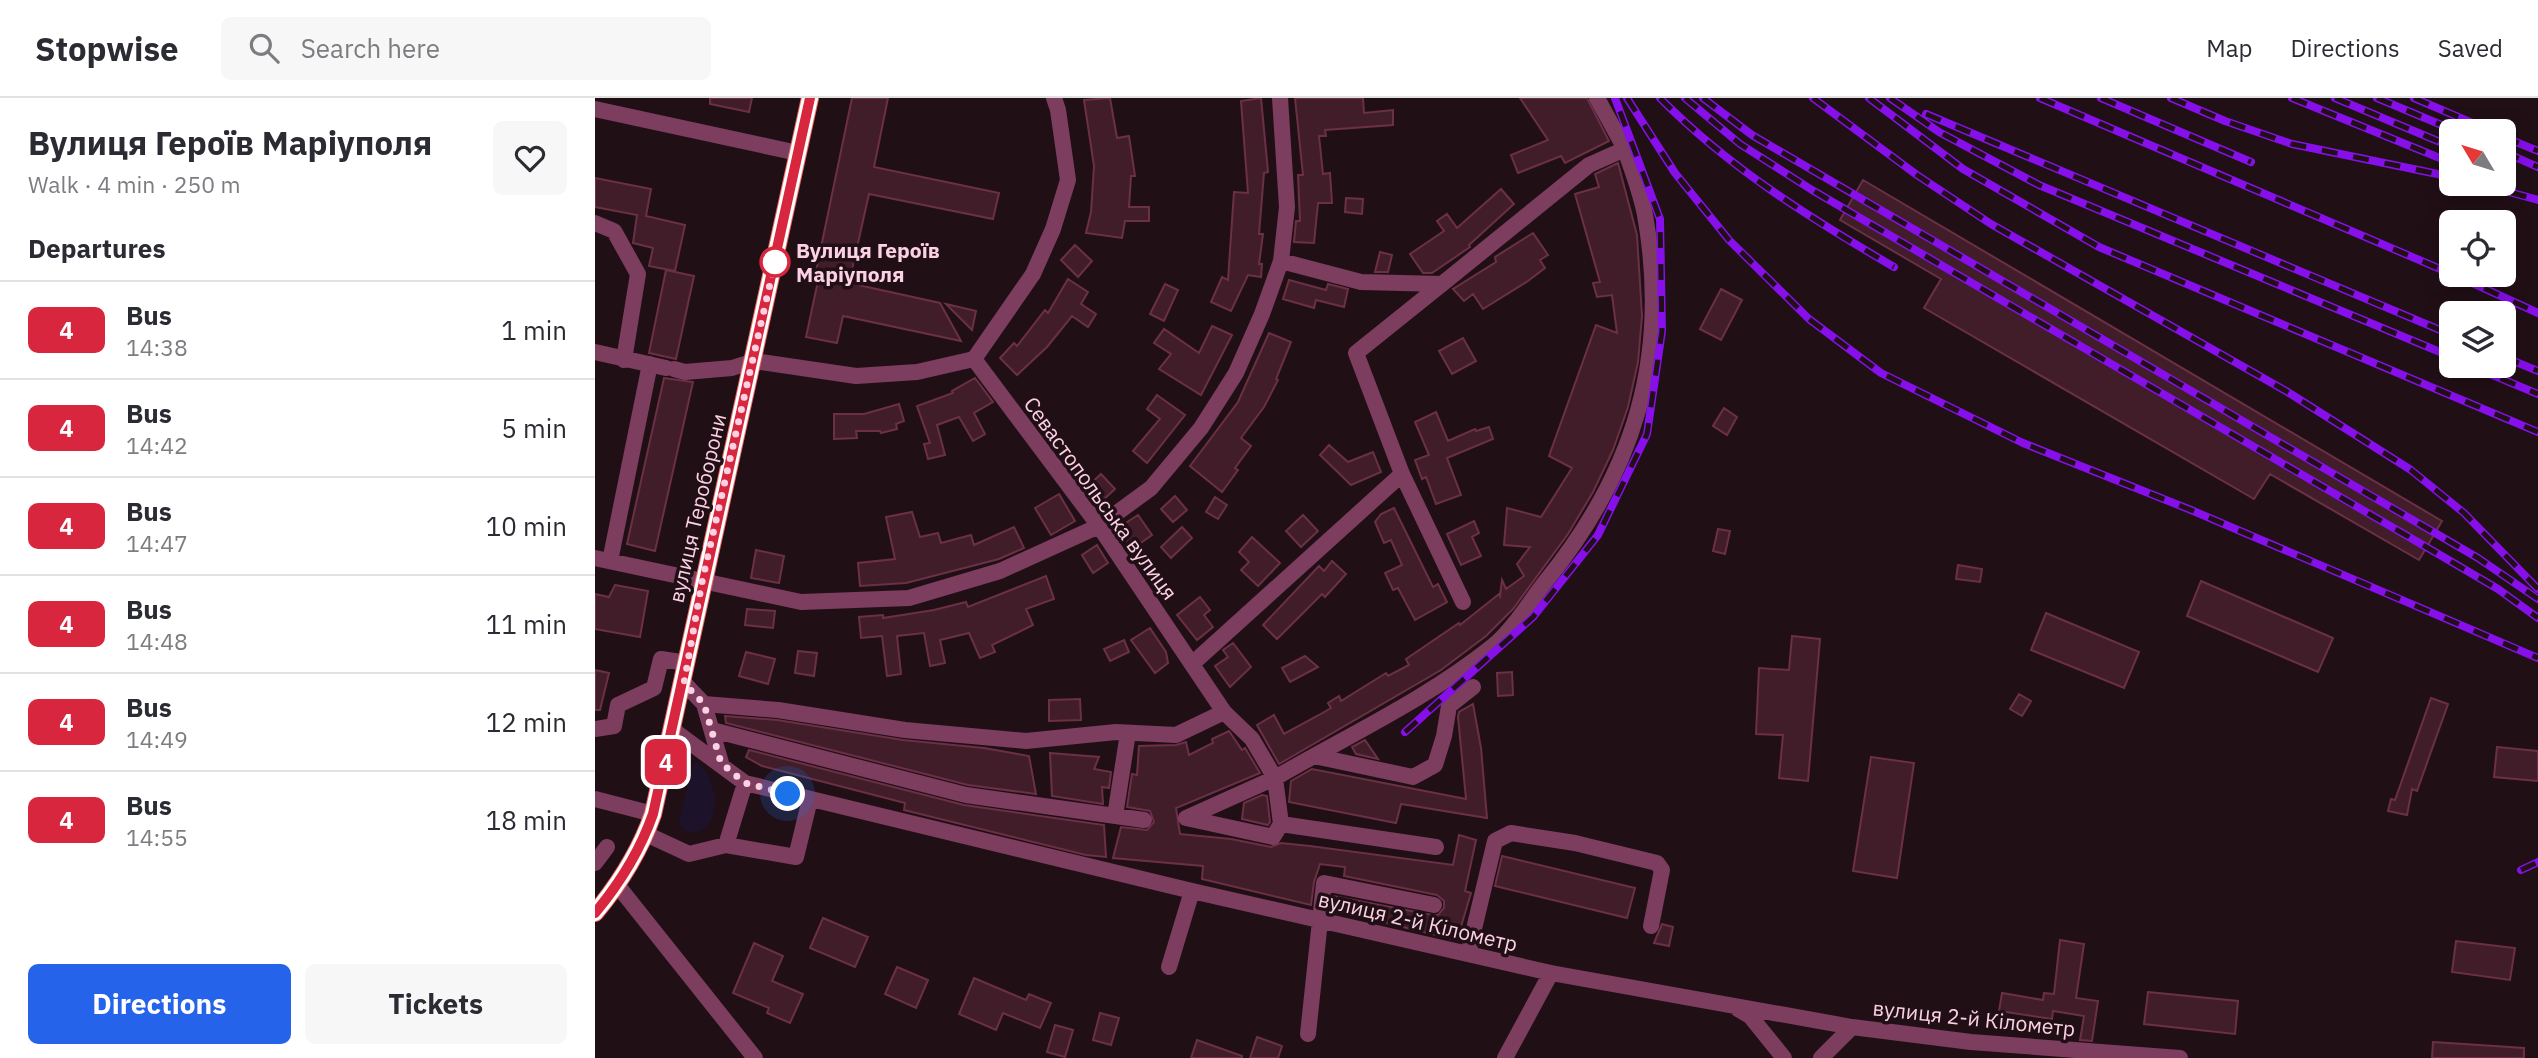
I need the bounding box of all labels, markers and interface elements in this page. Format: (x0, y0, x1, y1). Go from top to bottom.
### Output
search box (221, 17, 711, 80)
text: Stopwise (35, 27, 179, 70)
icon: search (245, 29, 283, 67)
text: Search here (301, 31, 440, 65)
text: Map (2206, 32, 2252, 64)
text: Directions (2290, 32, 2400, 64)
text: Saved (2438, 32, 2503, 64)
north arrow (2439, 119, 2517, 196)
map controls (2439, 119, 2516, 378)
text: Вулиця Героїв Маріуполя (28, 121, 432, 164)
button: heart (493, 121, 567, 195)
text: Walk · 4 min · 250 m (28, 169, 241, 199)
button: locate (2439, 210, 2516, 287)
text: Departures (28, 231, 166, 265)
place label: Вулиця Героїв Маріуполя (796, 236, 940, 288)
marker: Вулиця Героїв Маріуполя (760, 247, 790, 277)
text: Bus (126, 298, 172, 332)
button: layers (2439, 301, 2516, 378)
text: 1 min (501, 313, 567, 347)
text: 4 (59, 314, 74, 346)
text: 14:38 (126, 332, 188, 362)
street label: Севастопольська вулиця (1018, 391, 1184, 605)
text: Bus (126, 396, 172, 430)
text: 5 min (501, 411, 567, 445)
street label: вулиця Тероборони (662, 411, 732, 605)
text: 4 (59, 412, 74, 444)
text: 14:42 (126, 430, 188, 460)
text: Bus (126, 494, 172, 528)
text: 10 min (486, 509, 567, 543)
text: 4 (59, 510, 74, 542)
text: 14:47 (126, 528, 188, 558)
text: Bus (126, 592, 172, 626)
text: 11 min (486, 607, 567, 641)
text: 4 (59, 608, 74, 640)
text: 14:48 (126, 626, 188, 656)
text: Bus (126, 690, 172, 724)
text: 12 min (486, 705, 567, 739)
text: 4 (59, 706, 74, 738)
text: 14:49 (126, 724, 188, 754)
line badge: 4 (643, 739, 689, 785)
text: 4 (659, 746, 673, 778)
your location (770, 776, 805, 811)
text: Bus (126, 788, 172, 822)
text: 18 min (486, 803, 567, 837)
text: 4 (59, 804, 74, 836)
text: 14:55 (126, 822, 188, 852)
street label: вулиця 2-й Кілометр (1316, 884, 1520, 958)
button: Directions (28, 964, 291, 1044)
button: Tickets (305, 964, 567, 1044)
street label: вулиця 2-й Кілометр (1871, 993, 2077, 1043)

